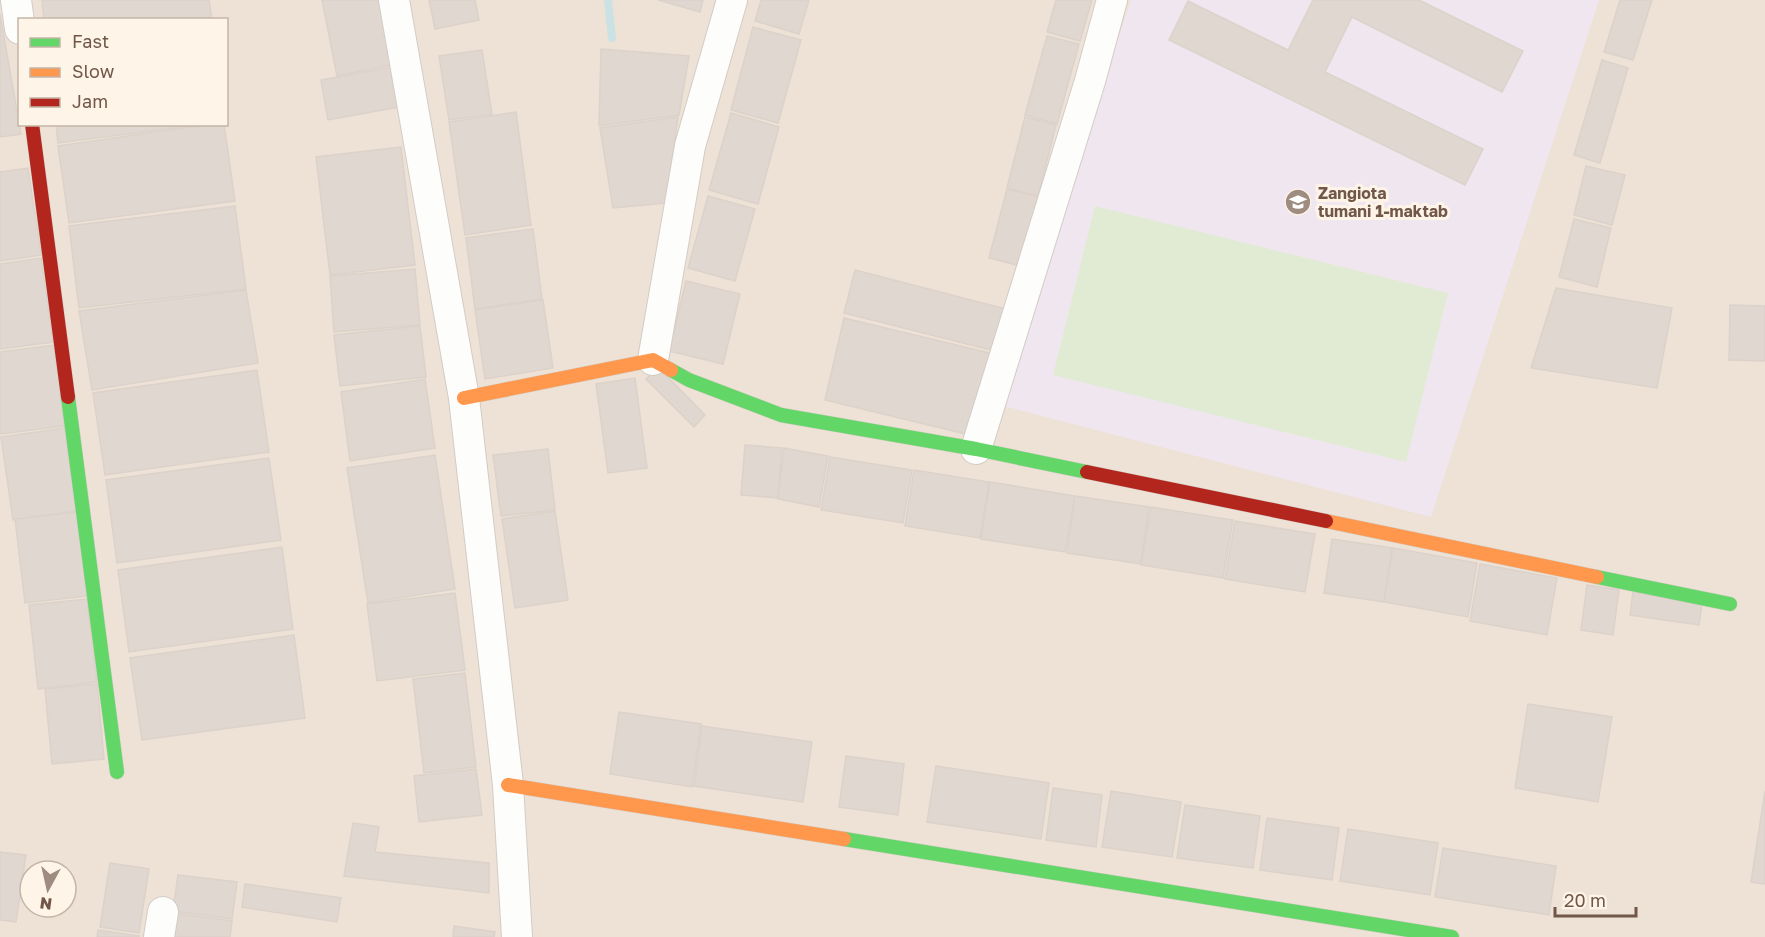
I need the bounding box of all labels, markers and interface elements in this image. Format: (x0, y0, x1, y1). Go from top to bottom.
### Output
legend (18, 18, 228, 126)
text: Fast (72, 30, 109, 52)
text: Slow (72, 60, 115, 82)
text: Jam (72, 90, 108, 112)
place label: Zangiota tumani 1-maktab (1318, 183, 1448, 221)
school or university icon: Zangiota tumani 1-maktab (1283, 187, 1313, 217)
north arrow (18, 859, 78, 919)
scale bar (1555, 880, 1636, 918)
text: 20 m (1564, 889, 1606, 911)
text: N (38, 893, 53, 915)

